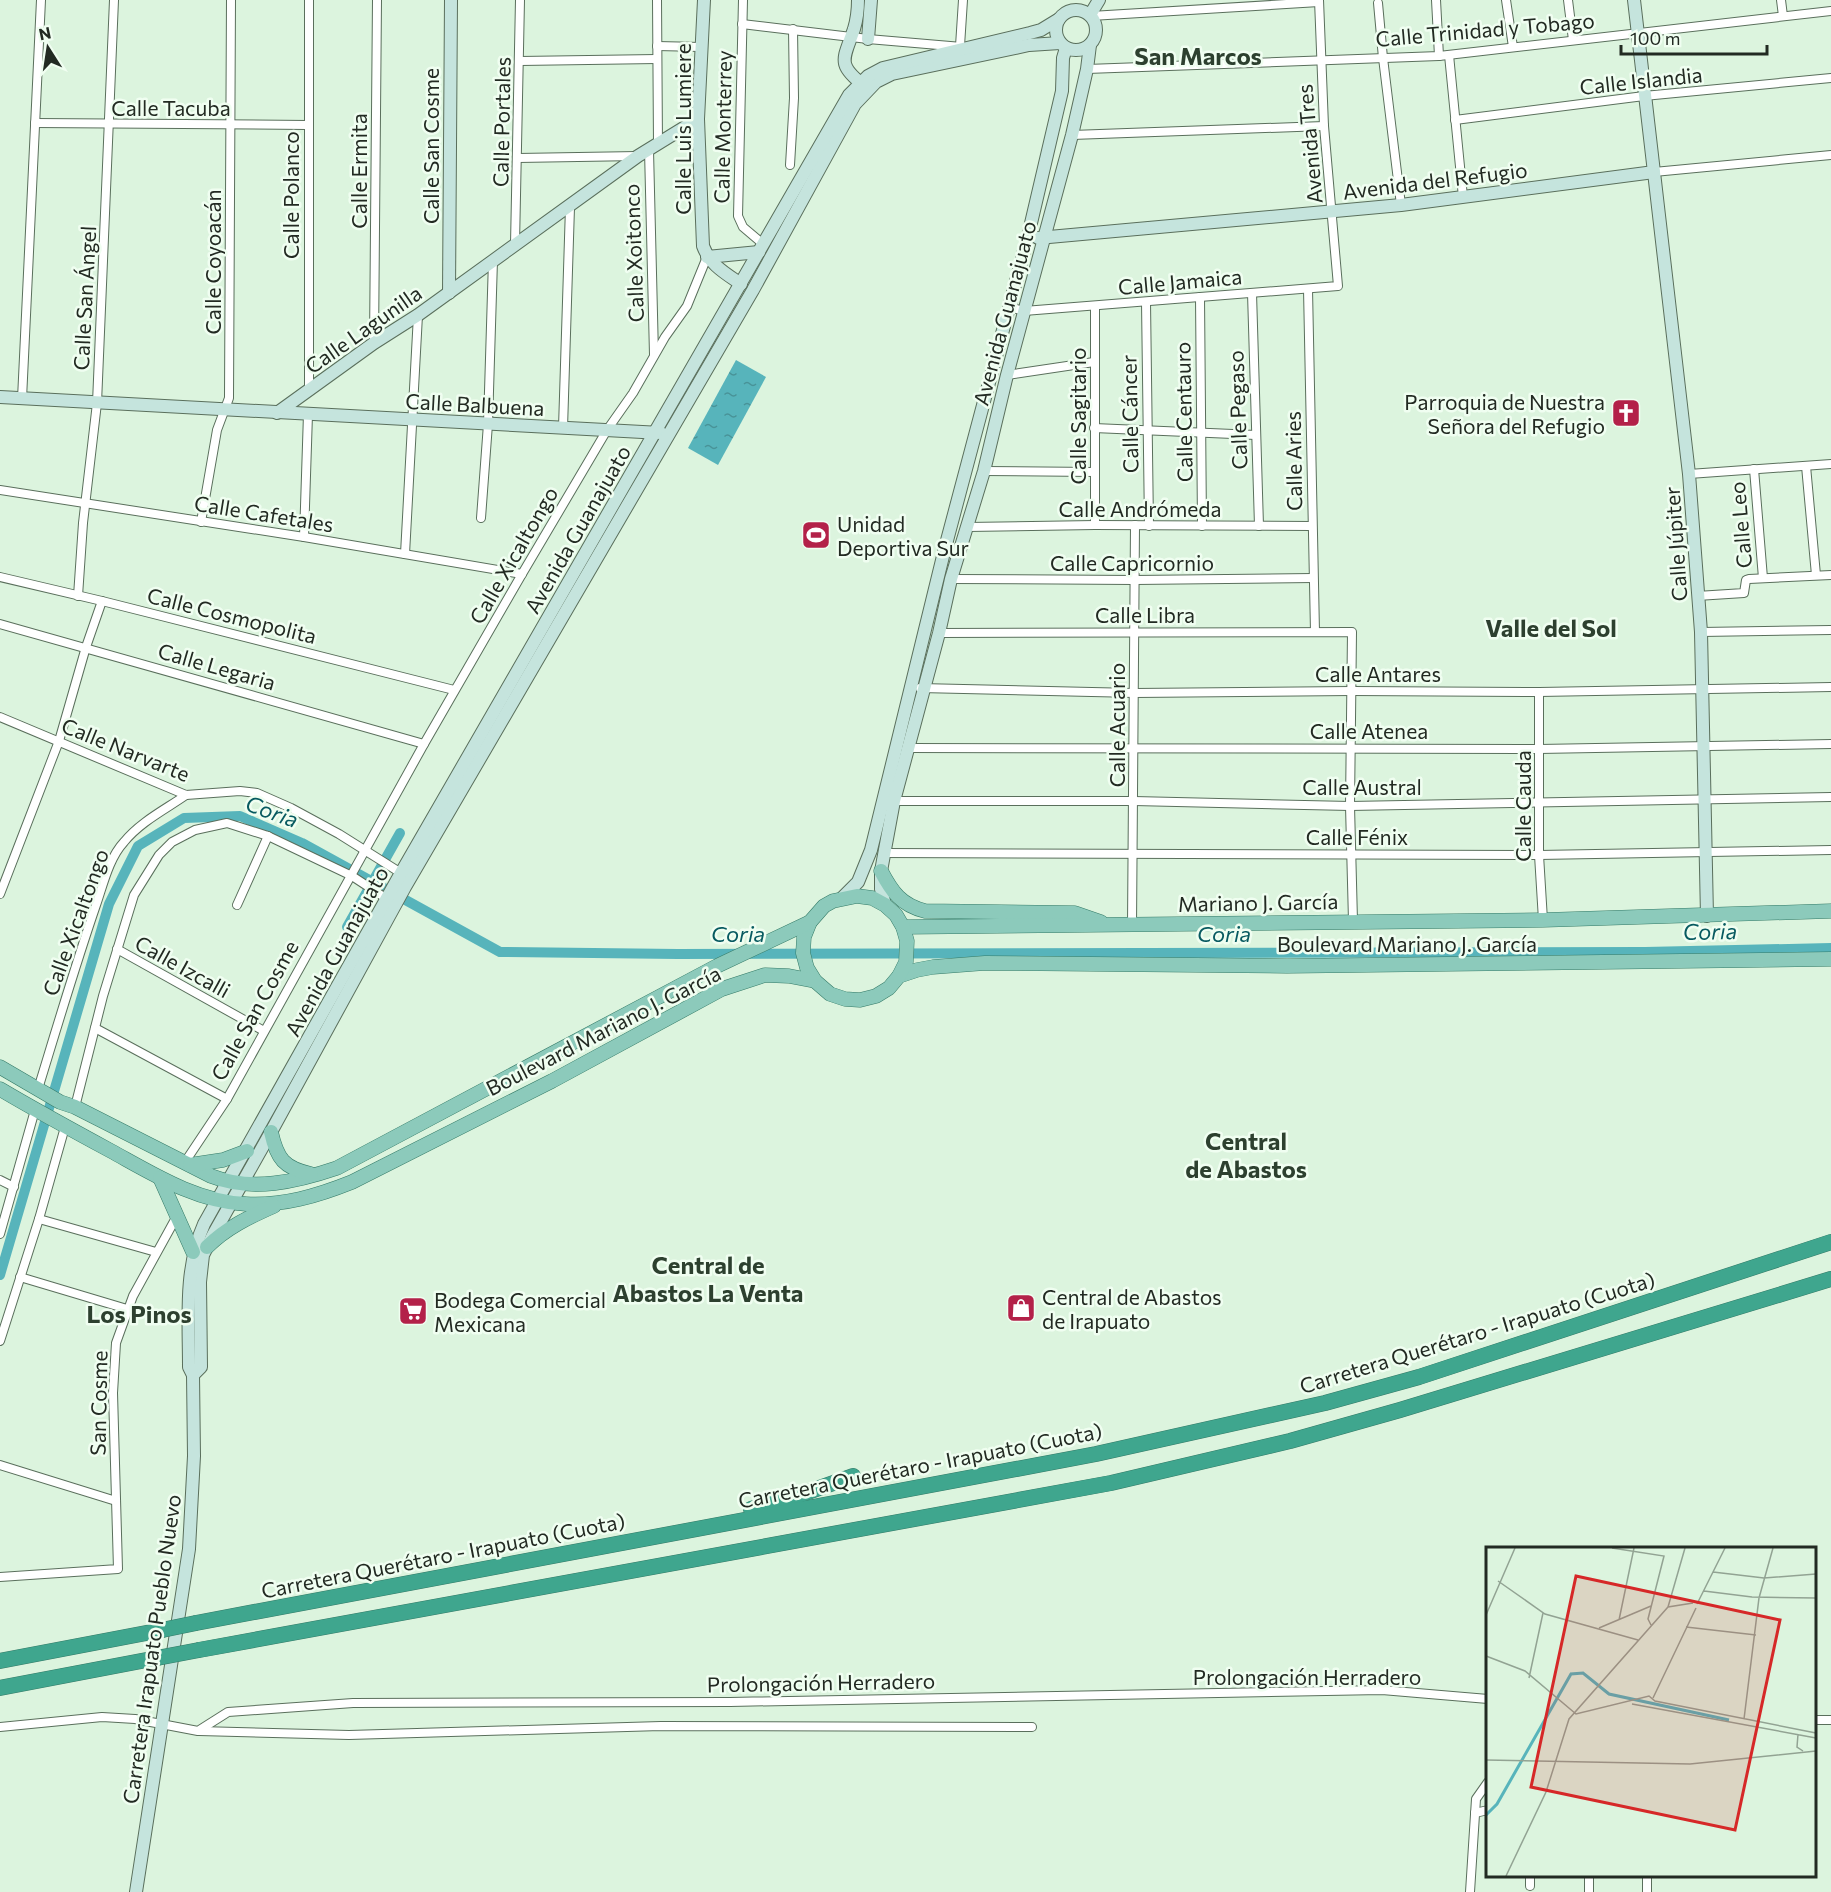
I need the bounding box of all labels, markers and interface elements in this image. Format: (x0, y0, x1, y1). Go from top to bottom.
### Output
street label: Calle Trinidad y Tobago (1374, 7, 1596, 51)
north arrow (18, 18, 78, 78)
scale bar (1621, 18, 1766, 56)
text: N (37, 22, 53, 43)
text: 100 m (1630, 27, 1680, 49)
district label: San Marcos (1134, 41, 1262, 70)
street label: Calle Luis Lumiere (670, 43, 695, 215)
street label: Calle Monterrey (708, 50, 736, 204)
street label: Calle Portales (487, 57, 515, 187)
street label: Calle Islandia (1578, 61, 1704, 99)
street label: Calle San Cosme (418, 68, 443, 224)
street label: Avenida Tres (1291, 83, 1327, 205)
street label: Calle Tacuba (111, 95, 231, 120)
street label: Calle Ermita (346, 113, 371, 229)
street label: Calle Polanco (278, 131, 303, 259)
street label: Avenida del Refugio (1341, 156, 1529, 204)
street label: Calle Xoitonco (618, 183, 648, 323)
street label: Calle Coyoacán (200, 189, 225, 335)
street label: Avenida Guanajuato (967, 218, 1041, 408)
street label: Calle San Ángel (68, 225, 100, 371)
street label: Calle Jamaica (1117, 263, 1243, 299)
street label: Calle Lagunilla (300, 280, 426, 378)
street label: Calle Centauro (1169, 342, 1197, 482)
street label: Calle Sagitario (1065, 347, 1090, 485)
street label: Calle Pegaso (1222, 350, 1252, 470)
street label: Calle Cáncer (1115, 355, 1143, 473)
street label: Calle Balbuena (405, 388, 545, 420)
place label: Parroquia de Nuestra Señora del Refugio (1404, 389, 1605, 438)
church icon: Parroquia de Nuestra Señora del Refugio (1610, 397, 1642, 429)
street label: Calle Aries (1280, 411, 1306, 511)
street label: Avenida Guanajuato (519, 441, 635, 617)
street label: Calle Leo (1724, 481, 1756, 569)
street label: Calle Xicaltongo (464, 482, 562, 628)
street label: Calle Júpiter (1659, 486, 1691, 602)
street label: Calle Cafetales (193, 490, 335, 536)
street label: Calle Andrómeda (1059, 496, 1221, 521)
place label: Unidad Deportiva Sur (837, 511, 969, 560)
sports icon: Unidad Deportiva Sur (800, 519, 832, 551)
street label: Calle Capricornio (1050, 550, 1214, 575)
street label: Calle Cosmopolita (145, 582, 319, 648)
street label: Calle Libra (1095, 602, 1195, 627)
district label: Valle del Sol (1485, 613, 1617, 642)
street label: Calle Legaria (155, 637, 279, 695)
street label: Calle Antares (1315, 661, 1441, 686)
street label: Calle Acuario (1104, 663, 1129, 787)
street label: Calle Narvarte (58, 712, 194, 786)
street label: Calle Atenea (1310, 718, 1428, 743)
street label: Calle Cauda (1510, 750, 1535, 862)
street label: Calle Austral (1302, 774, 1422, 799)
water label: Coria (242, 789, 302, 833)
street label: Calle Fénix (1306, 824, 1408, 849)
street label: Calle Xicaltongo (37, 845, 113, 999)
street label: Avenida Guanajuato (279, 862, 393, 1040)
street label: Mariano J. García (1178, 888, 1338, 916)
water label: Coria (1683, 917, 1737, 945)
water label: Coria (711, 920, 765, 947)
water label: Coria (1197, 920, 1251, 947)
street label: Calle Izcalli (131, 930, 235, 1002)
street label: Boulevard Mariano J. García (1277, 931, 1537, 956)
street label: Calle San Cosme (205, 936, 303, 1084)
street label: Boulevard Mariano J. García (481, 960, 725, 1100)
district label: Central de Abastos (1185, 1126, 1307, 1183)
district label: Central de Abastos La Venta (613, 1250, 803, 1307)
street label: Carretera Querétaro - Irapuato (Cuota) (1296, 1266, 1658, 1398)
place label: Central de Abastos de Irapuato (1042, 1284, 1222, 1333)
place label: Bodega Comercial Mexicana (434, 1287, 606, 1336)
shop icon: Central de Abastos de Irapuato (1005, 1292, 1037, 1324)
supermarket icon: Bodega Comercial Mexicana (397, 1295, 429, 1327)
district label: Los Pinos (86, 1299, 192, 1328)
street label: San Cosme (85, 1350, 111, 1456)
street label: Carretera Querétaro - Irapuato (Cuota) (736, 1417, 1104, 1513)
street label: Carretera Irapuato Pueblo Nuevo (117, 1493, 185, 1805)
street label: Carretera Querétaro - Irapuato (Cuota) (259, 1507, 627, 1603)
inset map (1486, 1547, 1816, 1877)
street label: Prolongación Herradero (1193, 1664, 1421, 1689)
street label: Prolongación Herradero (707, 1668, 935, 1696)

